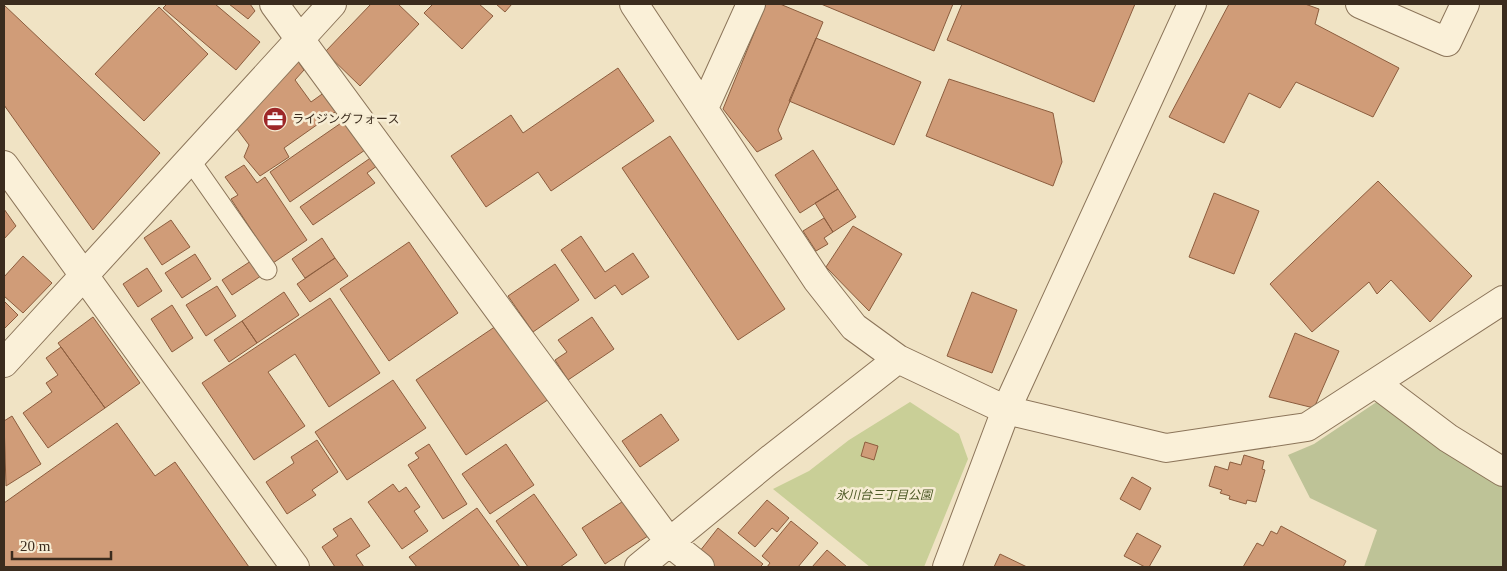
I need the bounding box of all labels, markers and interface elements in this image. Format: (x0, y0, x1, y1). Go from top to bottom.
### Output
office icon: ライジングフォース (262, 106, 288, 132)
place label: ライジングフォース (292, 112, 399, 126)
park label: 氷川台三丁目公園 (836, 488, 934, 502)
scale bar (12, 528, 111, 560)
text: 20 m (20, 538, 51, 554)

